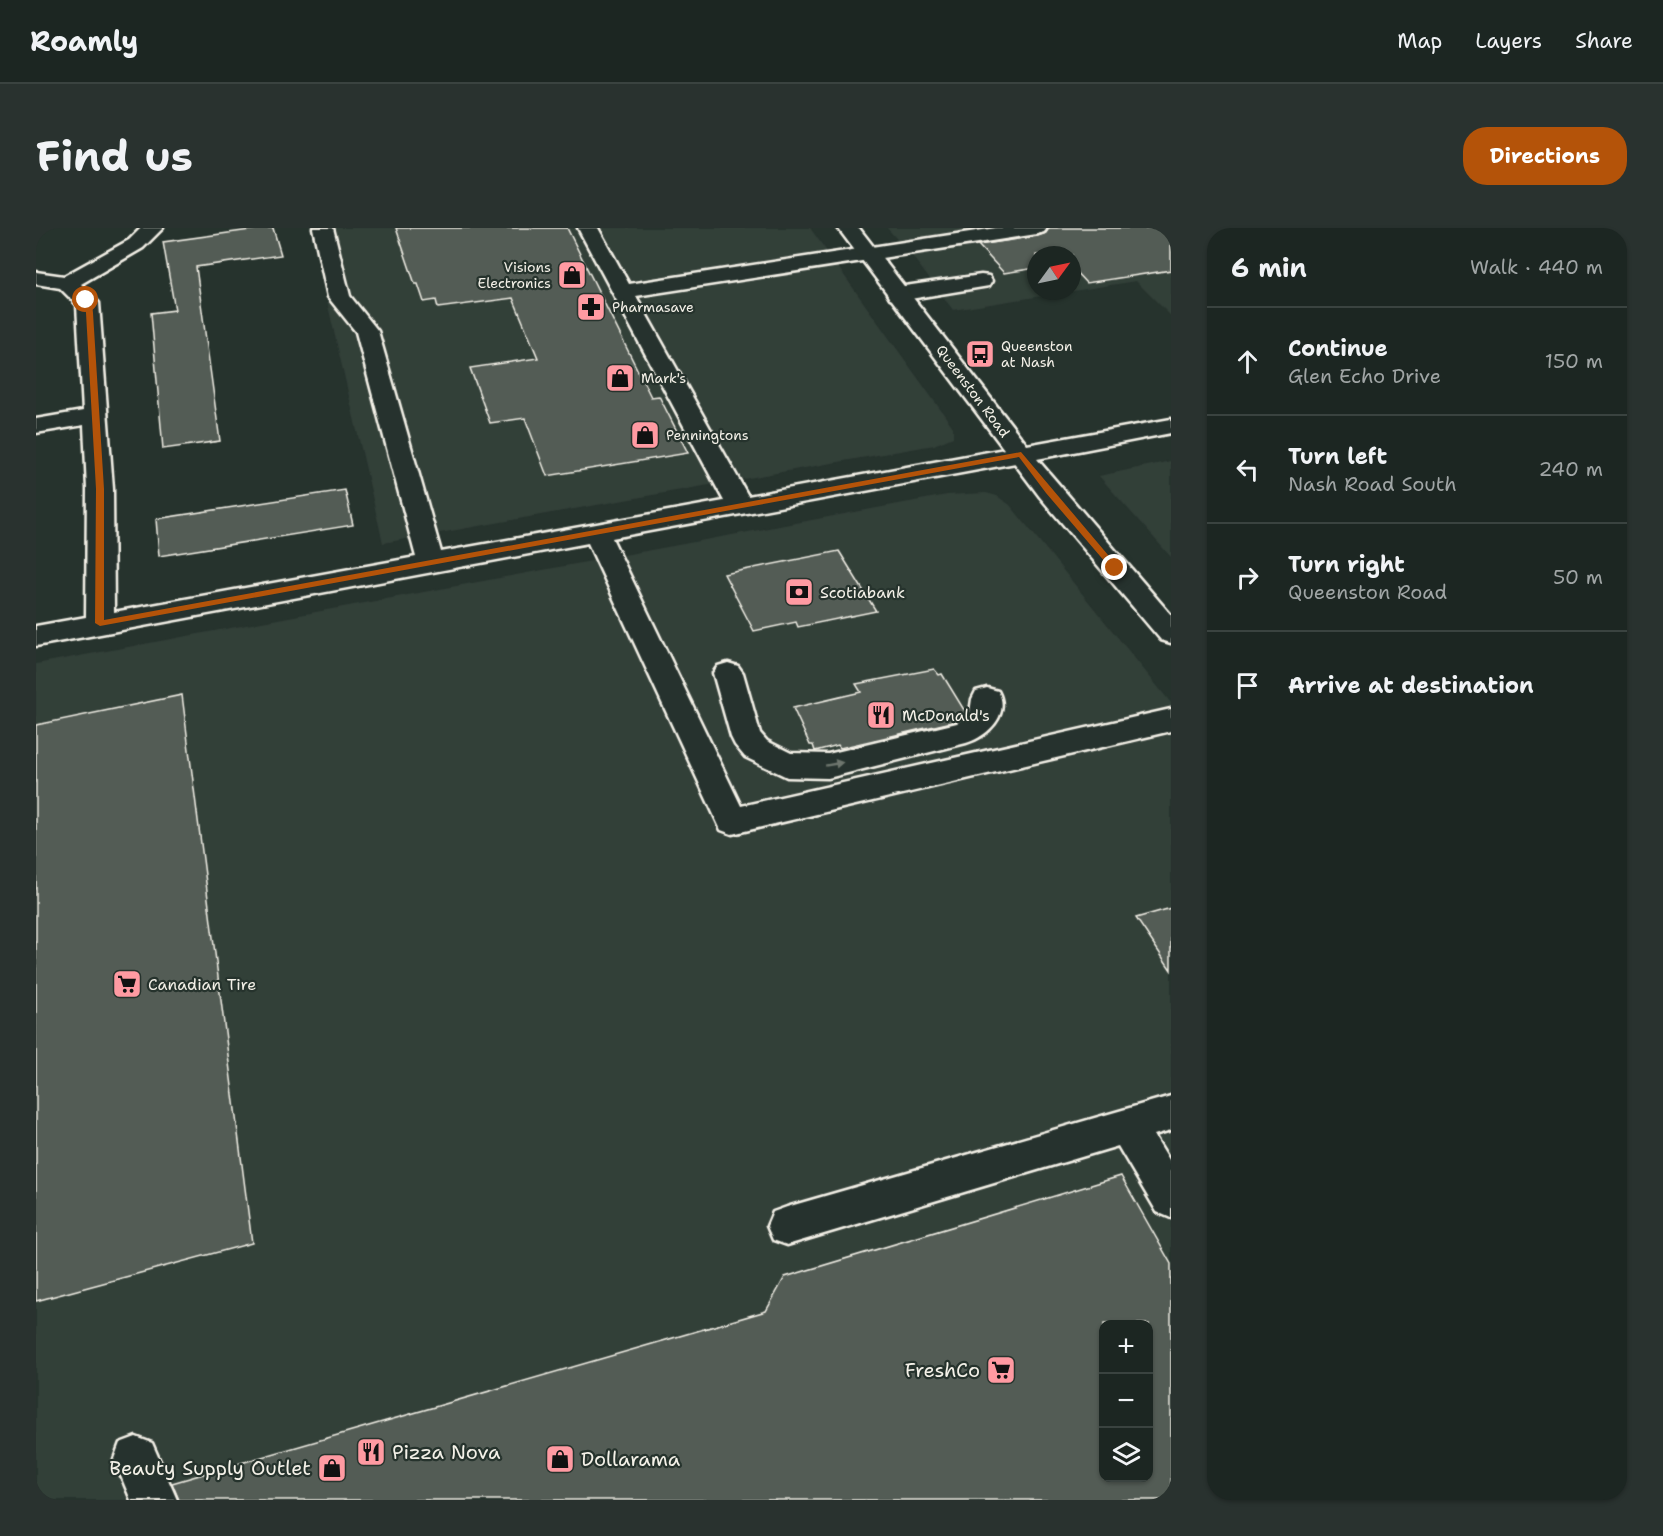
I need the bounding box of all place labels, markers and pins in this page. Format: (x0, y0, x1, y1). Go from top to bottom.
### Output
place label: Visions Electronics (478, 258, 551, 292)
shop icon: Visions Electronics (556, 259, 588, 291)
pharmacy icon: Pharmasave (575, 291, 607, 323)
place label: Pharmasave (612, 298, 694, 316)
place label: Queenston at Nash (1001, 337, 1073, 371)
bus stop icon: Queenston at Nash (964, 338, 996, 370)
shop icon: Mark's (604, 362, 636, 394)
place label: Mark's (641, 369, 686, 387)
shop icon: Penningtons (629, 419, 661, 451)
place label: Penningtons (666, 426, 749, 444)
bank icon: Scotiabank (783, 576, 815, 608)
place label: Scotiabank (820, 582, 905, 603)
restaurant icon: McDonald's (865, 699, 897, 731)
place label: McDonald's (902, 705, 990, 726)
supermarket icon: Canadian Tire (111, 968, 143, 1000)
place label: Canadian Tire (148, 974, 256, 995)
supermarket icon: FreshCo (985, 1354, 1017, 1386)
place label: FreshCo (905, 1357, 980, 1383)
restaurant icon: Pizza Nova (355, 1436, 387, 1468)
place label: Pizza Nova (392, 1439, 501, 1465)
shop icon: Dollarama (544, 1443, 576, 1475)
place label: Dollarama (581, 1446, 681, 1472)
shop icon: Beauty Supply Outlet (316, 1452, 348, 1484)
place label: Beauty Supply Outlet (109, 1455, 311, 1481)

